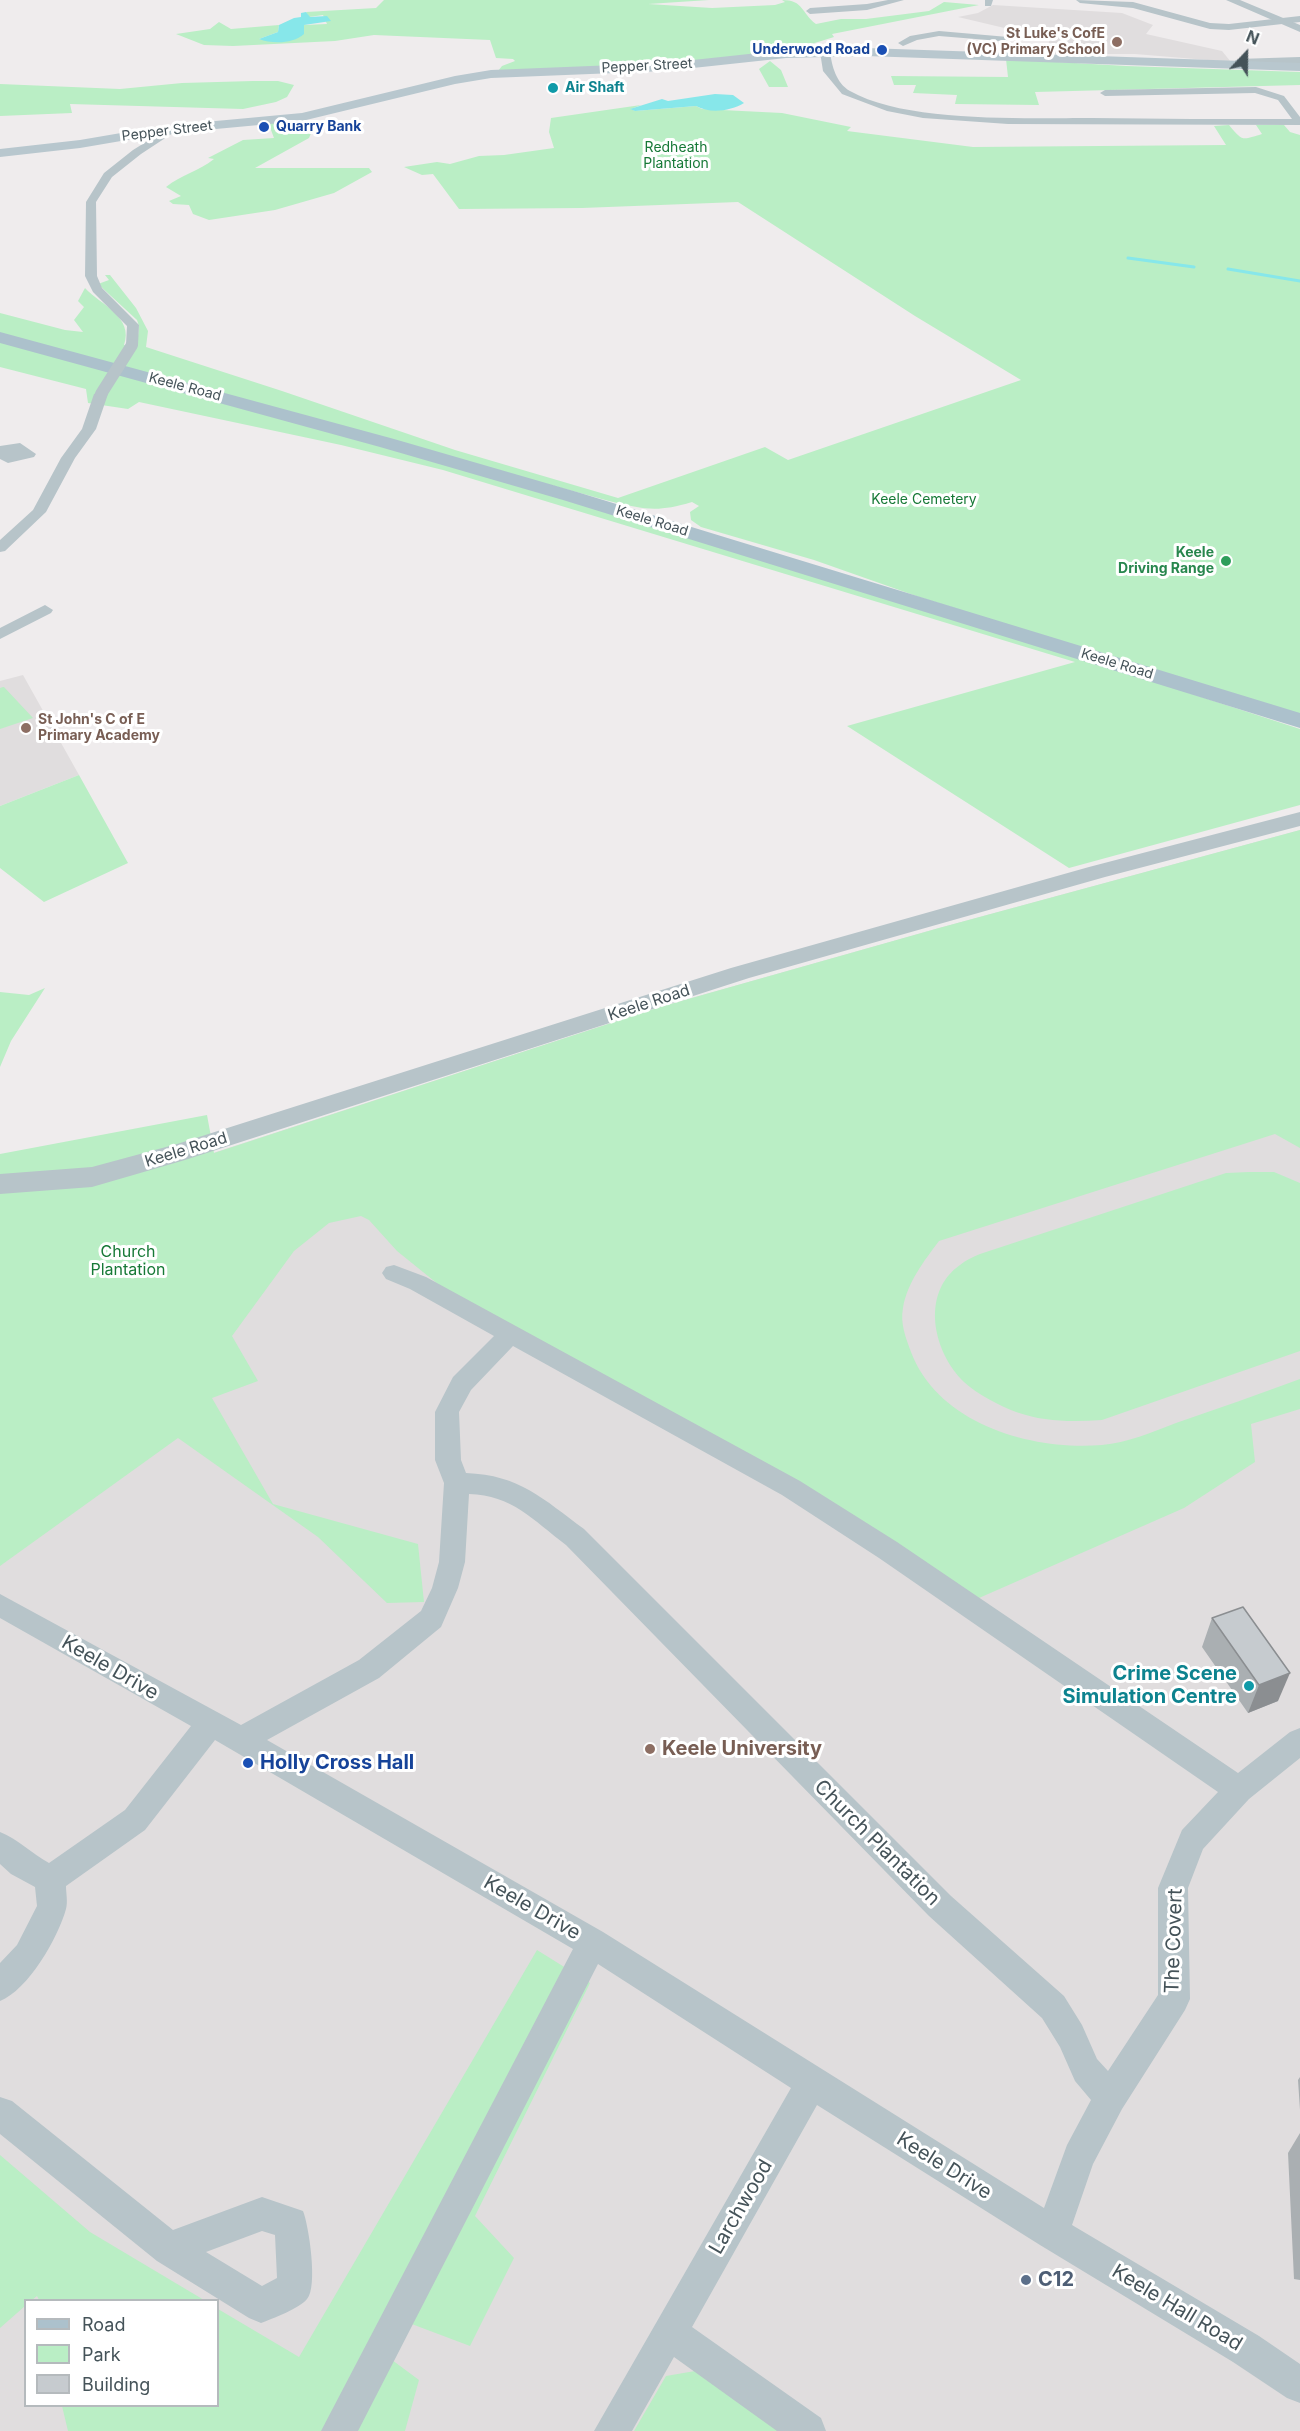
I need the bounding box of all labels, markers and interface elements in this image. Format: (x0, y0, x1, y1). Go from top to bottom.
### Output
north arrow (1216, 24, 1276, 84)
place label: St Luke's CofE (VC) Primary School (967, 26, 1105, 58)
text: N (1243, 26, 1262, 49)
marker: St Luke's CofE (VC) Primary School (1110, 35, 1124, 49)
place label: Underwood Road (752, 42, 870, 58)
marker: Underwood Road (875, 43, 889, 57)
street label: Pepper Street (601, 55, 693, 77)
place label: Air Shaft (565, 80, 624, 96)
marker: Air Shaft (546, 81, 560, 95)
street label: Pepper Street (121, 117, 213, 145)
place label: Quarry Bank (276, 119, 361, 135)
marker: Quarry Bank (257, 120, 271, 134)
park label: Redheath Plantation (643, 140, 709, 172)
street label: Keele Road (147, 369, 223, 405)
park label: Keele Cemetery (871, 492, 977, 508)
street label: Keele Road (614, 502, 690, 540)
place label: Keele Driving Range (1118, 545, 1214, 578)
marker: Keele Driving Range (1219, 554, 1233, 568)
street label: Keele Road (1079, 645, 1155, 683)
place label: St John's C of E Primary Academy (38, 712, 160, 744)
marker: St John's C of E Primary Academy (19, 721, 33, 735)
street label: Keele Road (606, 981, 692, 1025)
street label: Keele Road (143, 1128, 229, 1172)
park label: Church Plantation (91, 1242, 165, 1280)
street label: Keele Drive (57, 1631, 163, 1705)
place label: Crime Scene Simulation Centre (1062, 1662, 1237, 1709)
marker: Crime Scene Simulation Centre (1242, 1679, 1256, 1693)
place label: Keele University (662, 1737, 822, 1761)
marker: Keele University (643, 1742, 657, 1756)
place label: Holly Cross Hall (260, 1751, 414, 1775)
marker: Holly Cross Hall (241, 1756, 255, 1770)
street label: Church Plantation (809, 1775, 945, 1911)
street label: Keele Drive (479, 1871, 585, 1945)
street label: The Covert (1160, 1888, 1188, 1994)
street label: Keele Drive (892, 2127, 996, 2205)
street label: Larchwood (704, 2155, 778, 2259)
street label: Keele Hall Road (1107, 2260, 1247, 2356)
place label: C12 (1038, 2268, 1074, 2292)
marker: C12 (1019, 2273, 1033, 2287)
legend (24, 2299, 219, 2407)
text: Road (82, 2314, 125, 2335)
text: Park (82, 2344, 121, 2365)
text: Building (82, 2374, 150, 2395)

